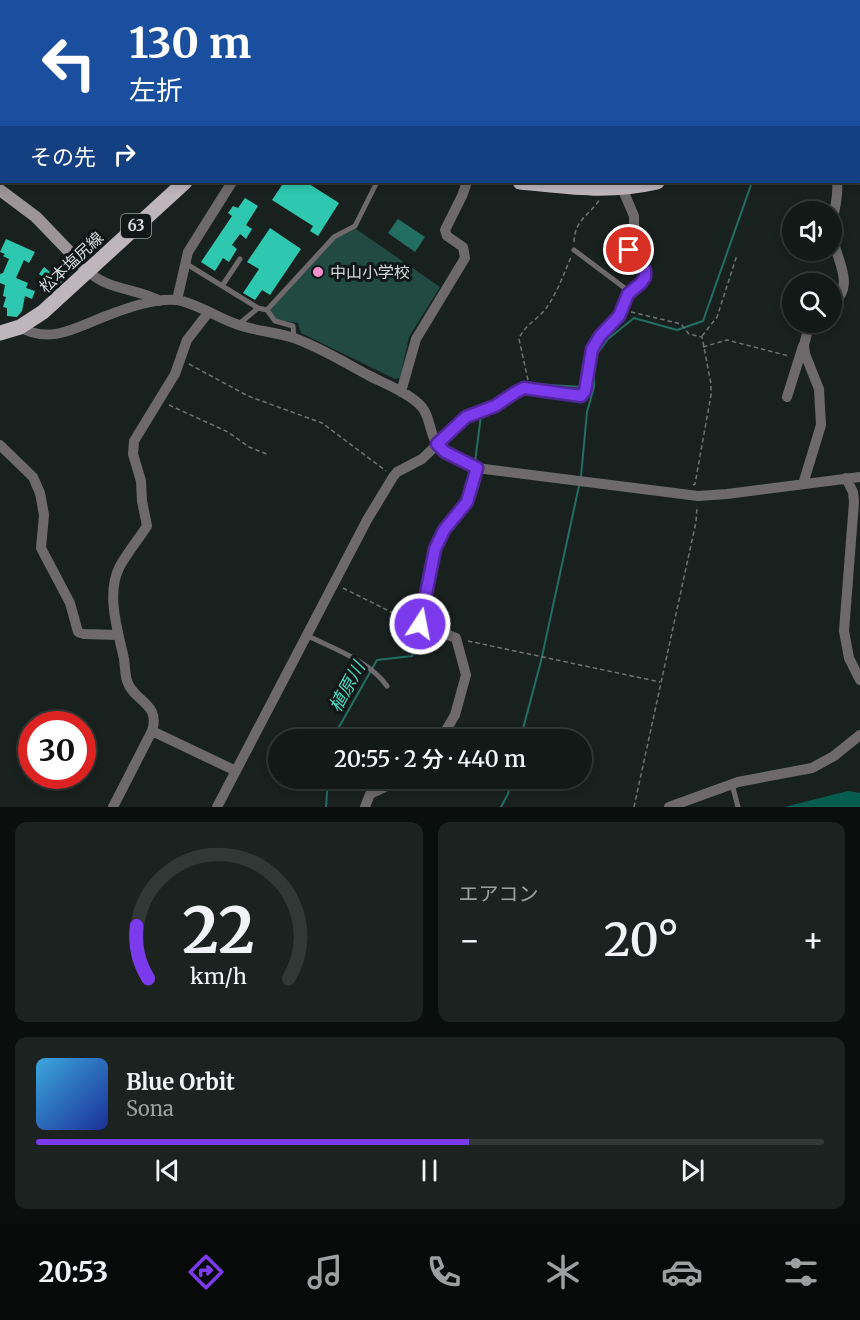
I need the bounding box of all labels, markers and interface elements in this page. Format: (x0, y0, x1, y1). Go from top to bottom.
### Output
text: 130 m (129, 17, 251, 69)
icon: left (30, 24, 108, 102)
text: 左折 (129, 73, 183, 107)
icon: right (108, 138, 141, 171)
text: その先 (30, 143, 96, 171)
map controls (782, 201, 842, 333)
button: sound (782, 201, 842, 261)
road number: 63 (121, 214, 151, 238)
pin (603, 224, 654, 275)
street label: 松本塩尻線 (35, 227, 107, 297)
icon: arrive (612, 233, 645, 266)
place label: 中山小学校 (330, 262, 410, 282)
marker: 中山小学校 (311, 265, 325, 279)
button: search (782, 273, 842, 333)
position arrow (388, 592, 452, 656)
water label: 植原川 (323, 656, 371, 716)
speed limit sign: 30 (18, 711, 96, 789)
text: 20:55 · 2 分 · 440 m (334, 745, 526, 773)
text: エアコン (459, 881, 539, 906)
text: 22 (182, 892, 255, 970)
text: 20° (604, 912, 679, 968)
text: − (459, 920, 481, 961)
text: + (802, 920, 824, 961)
text: km/h (190, 963, 247, 990)
text: Blue Orbit (126, 1068, 235, 1096)
text: Sona (126, 1096, 174, 1121)
icon: previous (151, 1154, 184, 1187)
icon: pause (413, 1154, 446, 1187)
icon: next (676, 1154, 709, 1187)
icon: directions (185, 1251, 227, 1293)
icon: music (304, 1251, 346, 1293)
icon: phone (423, 1251, 465, 1293)
icon: climate (542, 1251, 584, 1293)
icon: car (661, 1251, 703, 1293)
icon: filters (780, 1251, 822, 1293)
text: 20:53 (38, 1255, 108, 1289)

